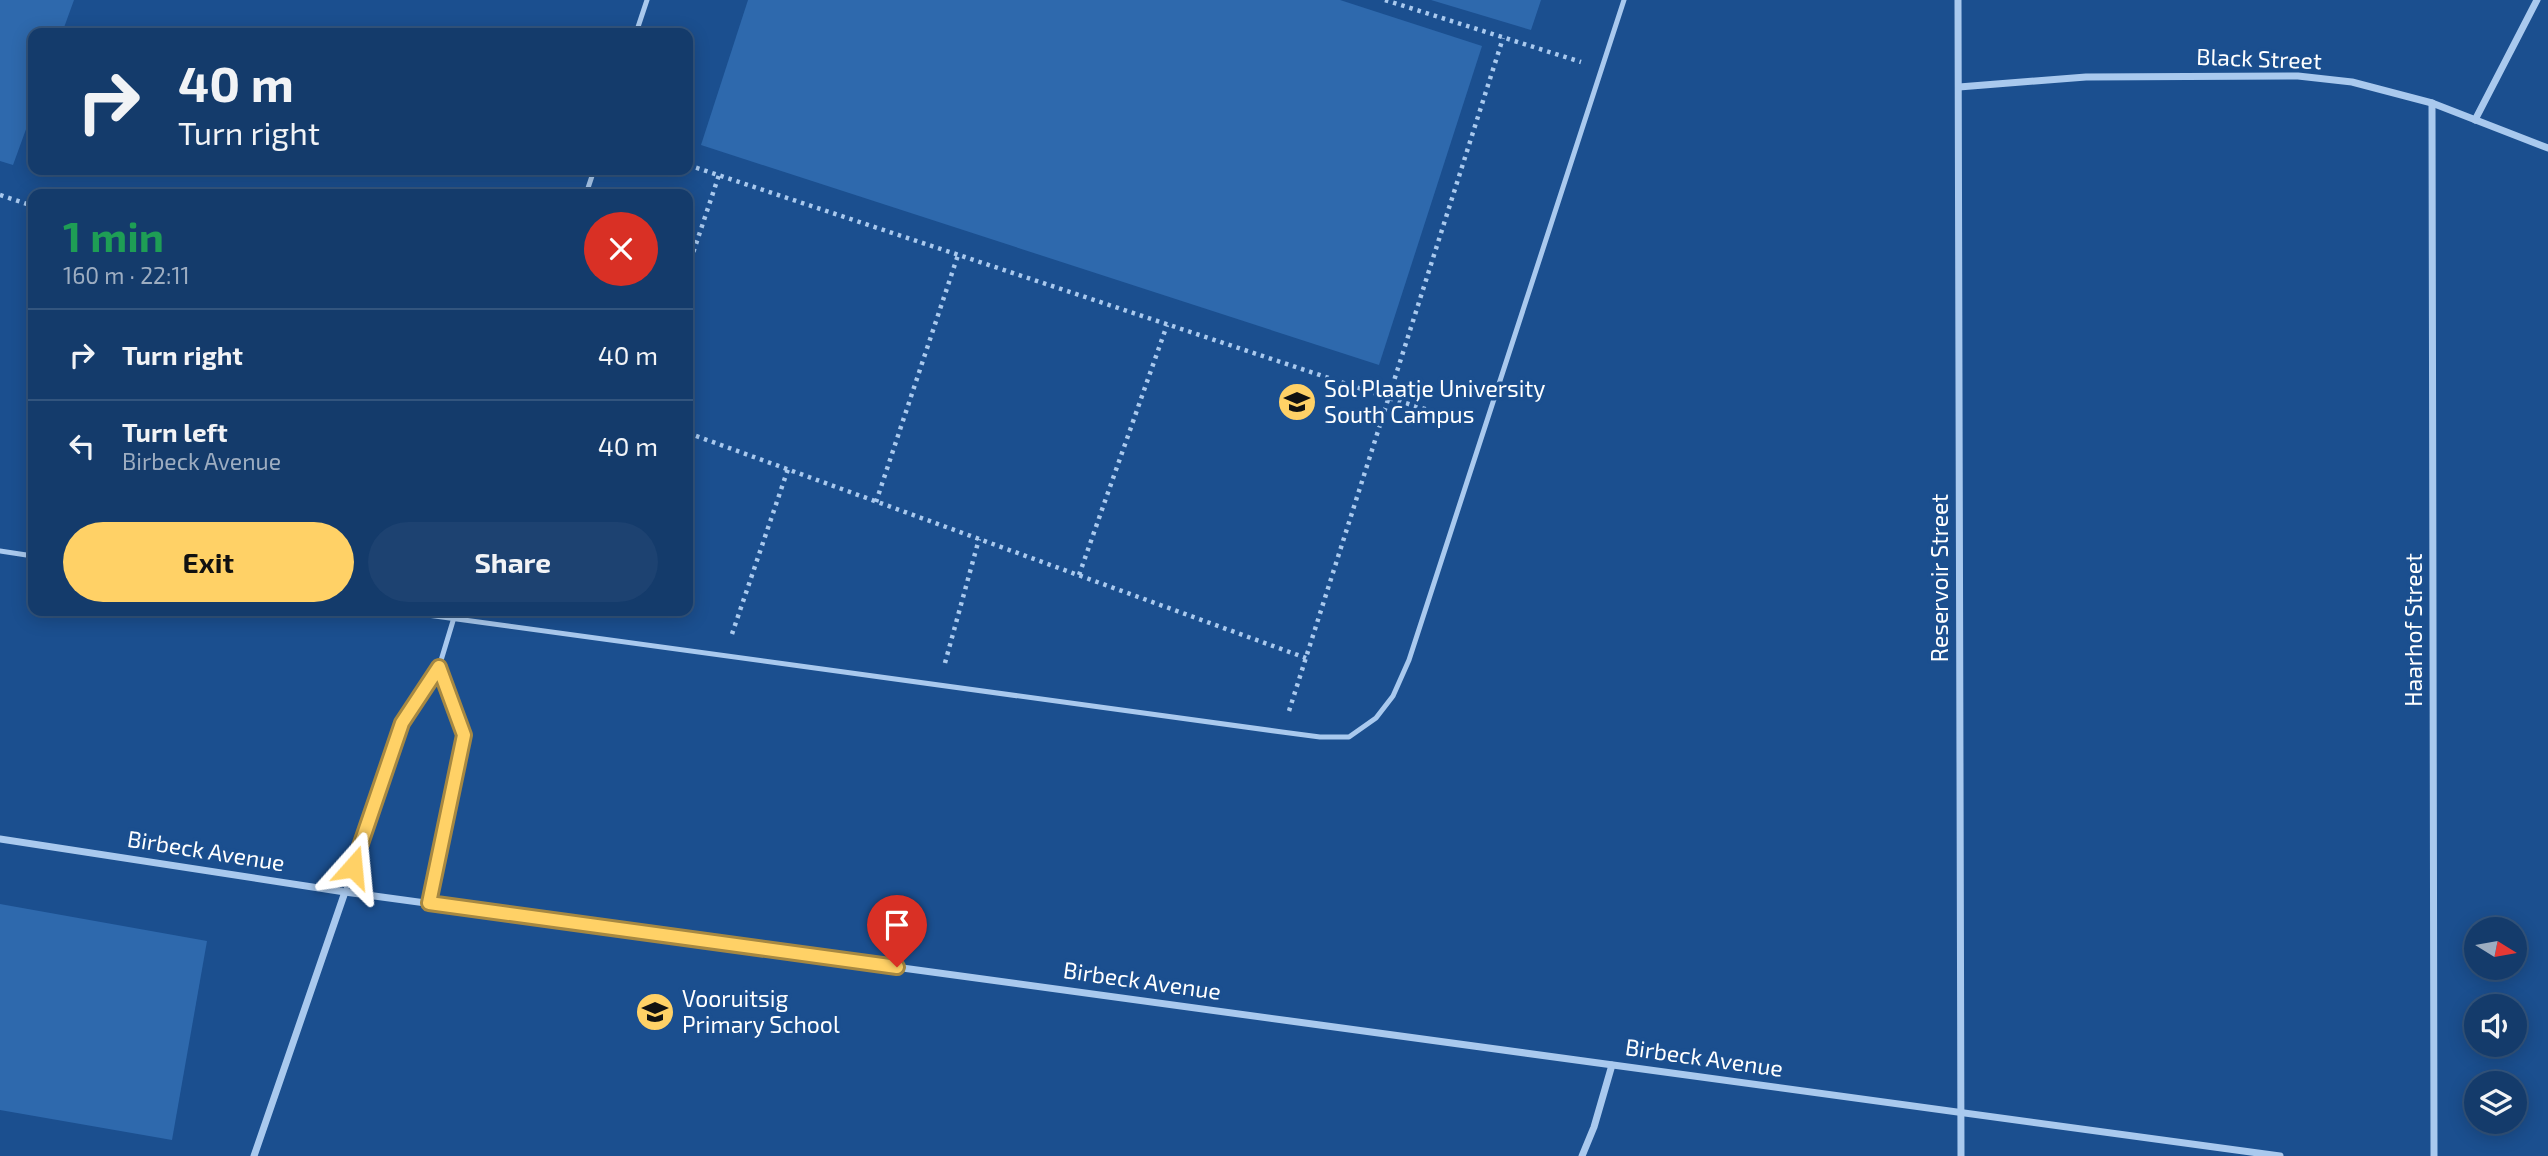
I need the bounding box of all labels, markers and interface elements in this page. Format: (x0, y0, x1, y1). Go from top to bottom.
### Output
street label: Black Street (2196, 42, 2322, 74)
text: 40 m (178, 53, 294, 112)
icon: right (63, 56, 154, 147)
text: Turn right (178, 113, 320, 151)
text: 1 min (63, 210, 164, 260)
button: close (584, 212, 658, 286)
text: 160 m · 22:11 (63, 261, 190, 289)
icon: right (63, 336, 101, 374)
text: Turn right (122, 339, 243, 370)
text: 40 m (598, 339, 658, 370)
place label: Sol Plaatje University South Campus (1324, 374, 1545, 428)
school or university icon: Sol Plaatje University South Campus (1276, 381, 1318, 423)
text: Turn left (122, 416, 228, 447)
icon: left (63, 427, 101, 465)
text: 40 m (598, 430, 658, 461)
text: Birbeck Avenue (122, 447, 281, 475)
street label: Reservoir Street (1925, 494, 1953, 662)
button: Exit (63, 522, 354, 602)
button: Share (368, 522, 658, 602)
street label: Haarhof Street (2399, 553, 2427, 707)
street label: Birbeck Avenue (125, 824, 287, 876)
position arrow (316, 830, 390, 904)
pin (867, 895, 927, 967)
icon: arrive (878, 906, 916, 944)
north arrow (2464, 917, 2527, 980)
map controls (2464, 917, 2527, 1134)
street label: Birbeck Avenue (1061, 955, 1223, 1005)
place label: Vooruitsig Primary School (682, 984, 840, 1038)
school or university icon: Vooruitsig Primary School (634, 991, 676, 1033)
button: sound (2464, 994, 2527, 1057)
street label: Birbeck Avenue (1623, 1032, 1785, 1082)
button: layers (2464, 1071, 2527, 1134)

